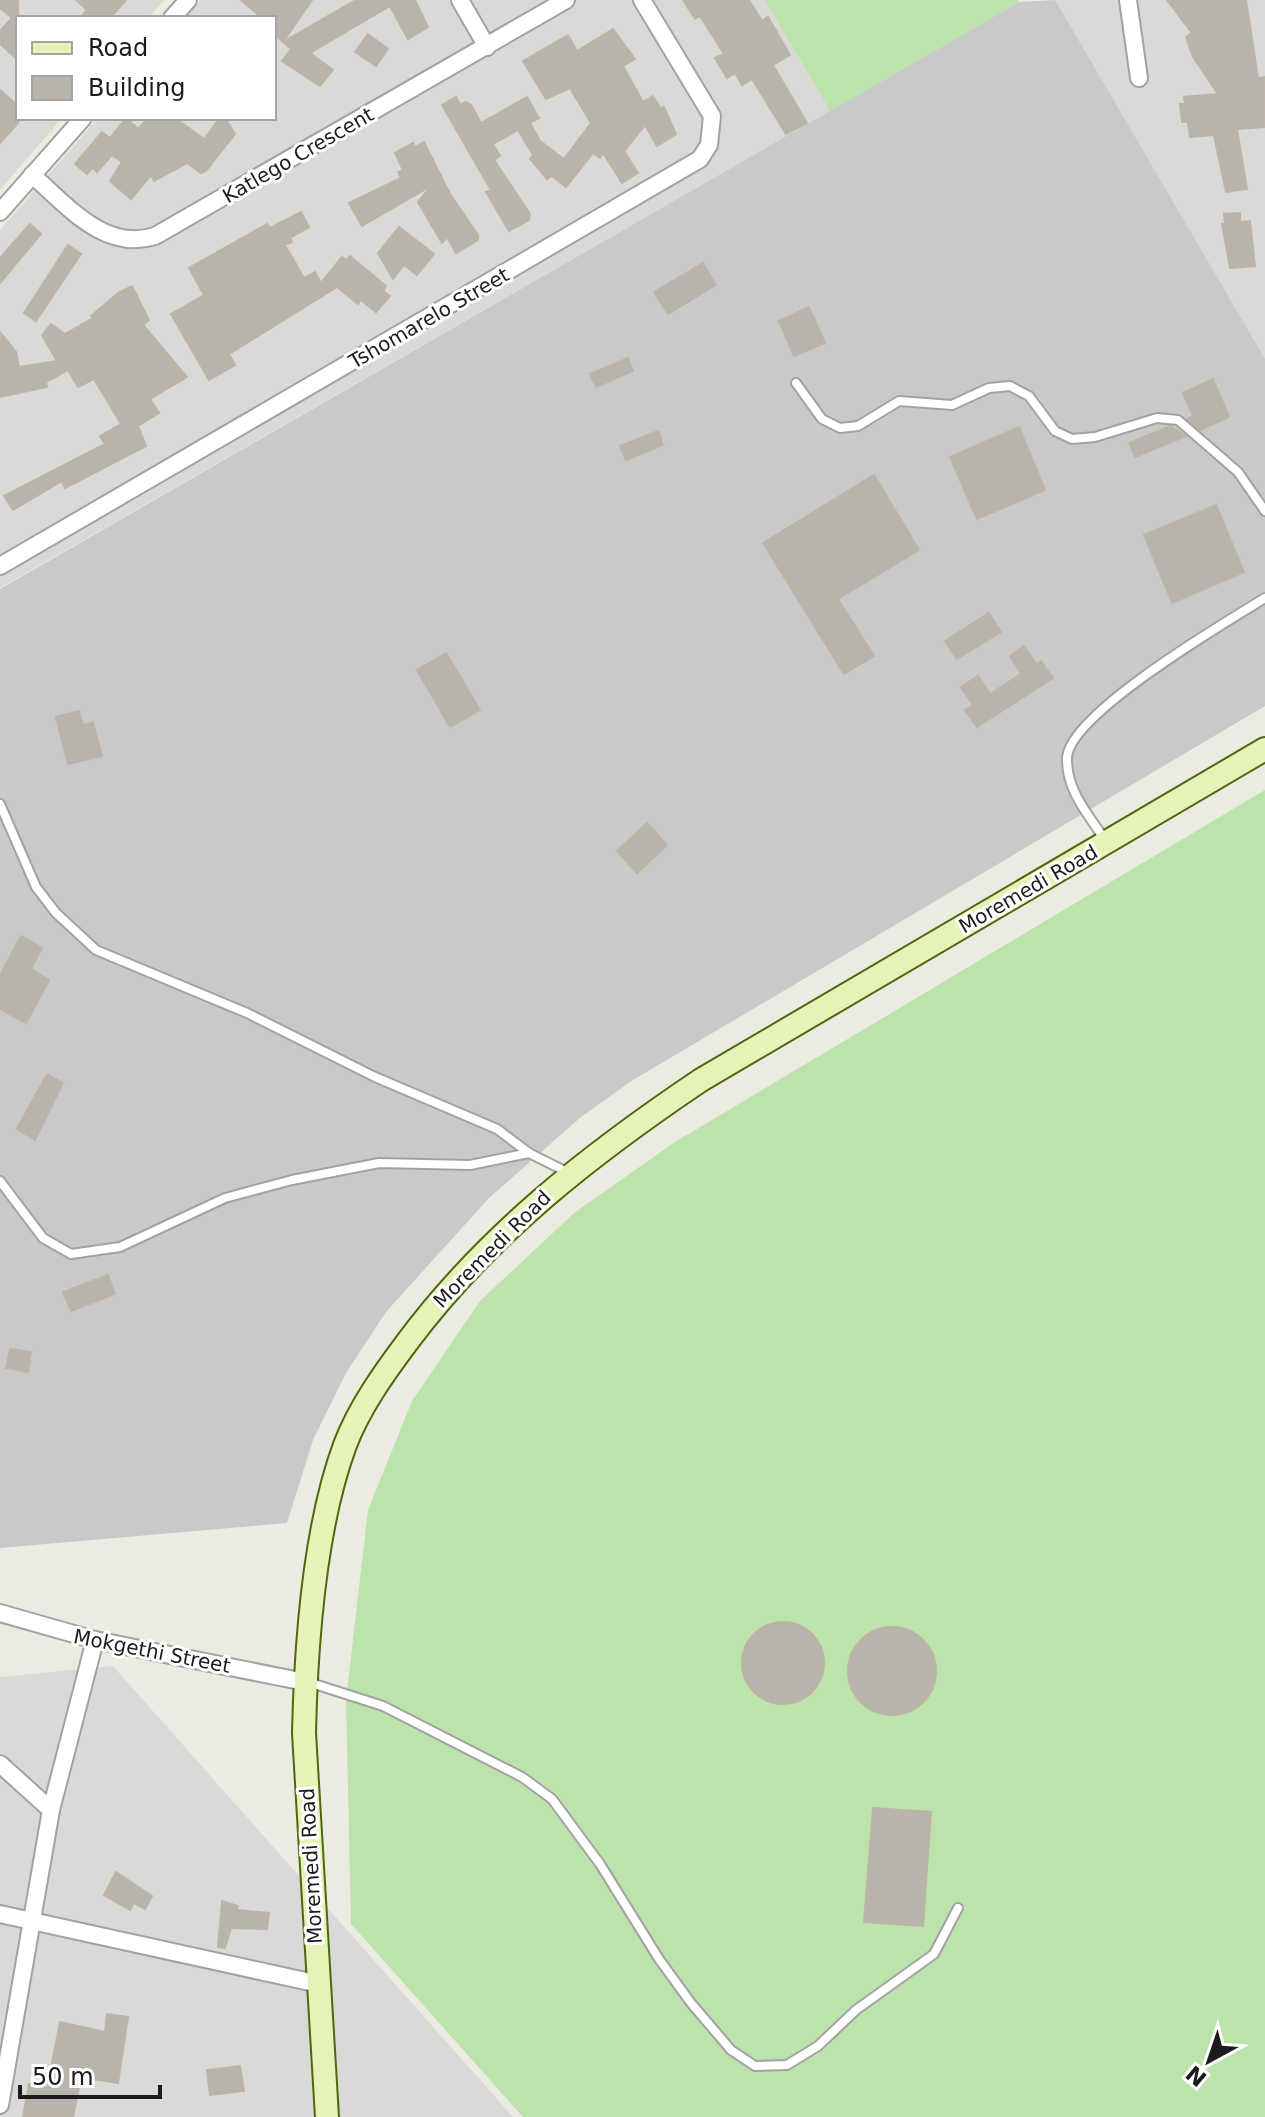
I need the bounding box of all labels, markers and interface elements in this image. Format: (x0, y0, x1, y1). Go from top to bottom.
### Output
legend (16, 16, 276, 120)
text: Road (88, 34, 148, 62)
text: Building (88, 74, 185, 102)
street label: Katlego Crescent (218, 102, 378, 208)
street label: Tshomarelo Street (344, 262, 514, 374)
street label: Moremedi Road (954, 840, 1102, 938)
street label: Moremedi Road (428, 1185, 556, 1313)
street label: Mokgethi Street (72, 1624, 233, 1678)
street label: Moremedi Road (295, 1787, 327, 1945)
north arrow (1169, 2021, 1249, 2101)
scale bar (20, 2049, 160, 2099)
text: N (1181, 2060, 1212, 2091)
text: 50 m (32, 2063, 94, 2091)

